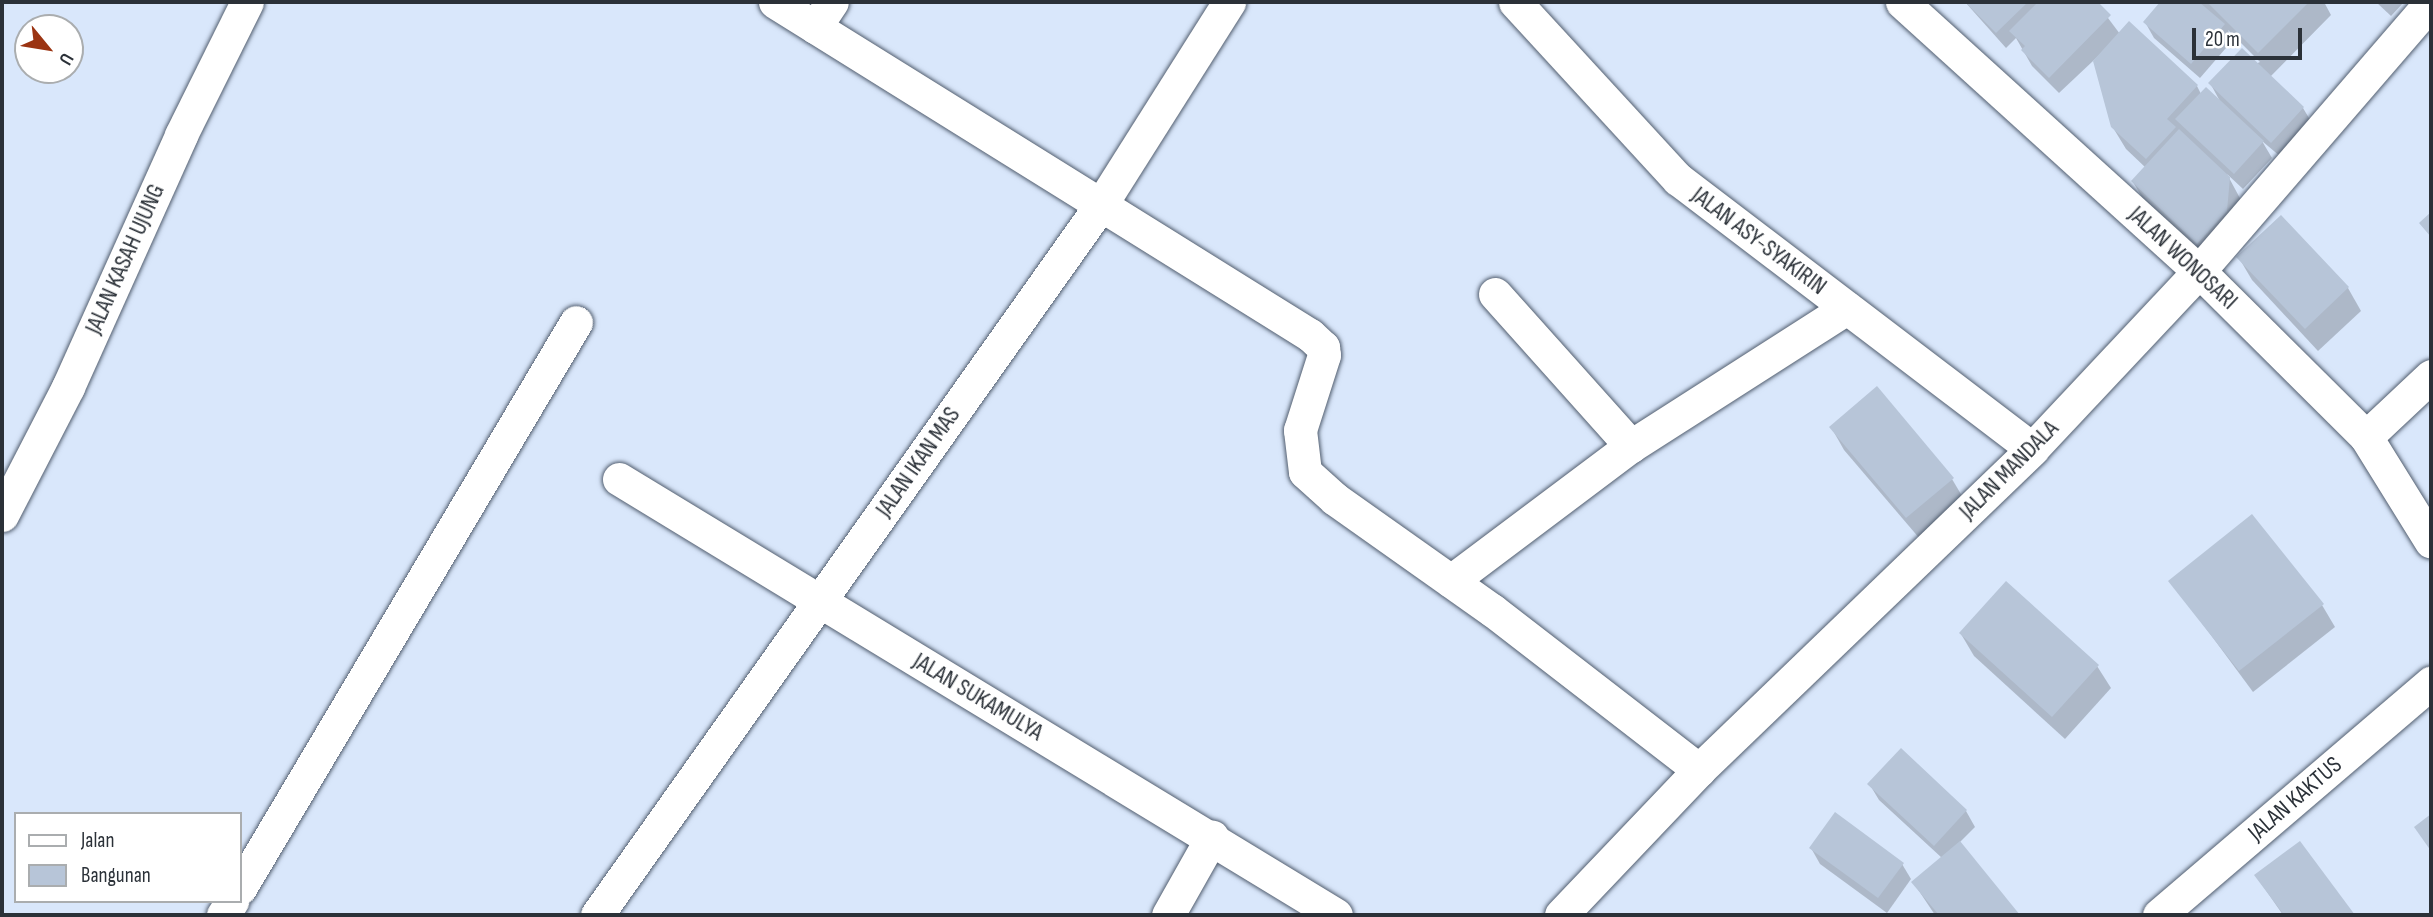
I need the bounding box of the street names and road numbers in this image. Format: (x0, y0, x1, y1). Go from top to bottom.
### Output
street label: JALAN KASAH UJUNG (79, 180, 171, 338)
street label: JALAN ASY-SYAKIRIN (1686, 181, 1832, 301)
street label: JALAN WONOSARI (2123, 200, 2243, 316)
street label: JALAN IKAN MAS (870, 402, 966, 522)
street label: JALAN MANDALA (1953, 414, 2065, 526)
street label: JALAN SUKAMULYA (908, 647, 1048, 747)
street label: JALAN KAKTUS (2242, 751, 2348, 847)

